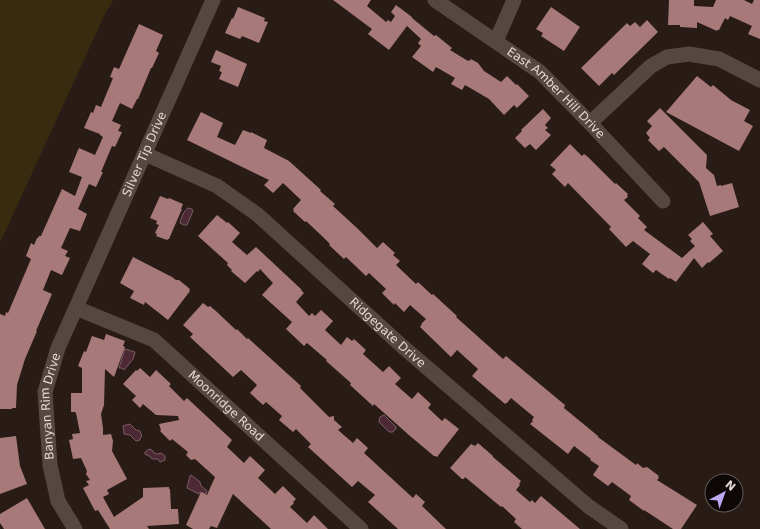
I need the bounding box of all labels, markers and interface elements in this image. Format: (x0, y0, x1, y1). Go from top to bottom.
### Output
street label: East Amber Hill Drive (504, 44, 608, 141)
street label: Silver Tip Drive (119, 109, 169, 199)
street label: Ridgegate Drive (347, 295, 428, 370)
street label: Banyan Rim Drive (38, 351, 63, 460)
street label: Moonridge Road (185, 368, 267, 444)
north arrow (704, 473, 744, 513)
text: N (722, 478, 738, 494)

